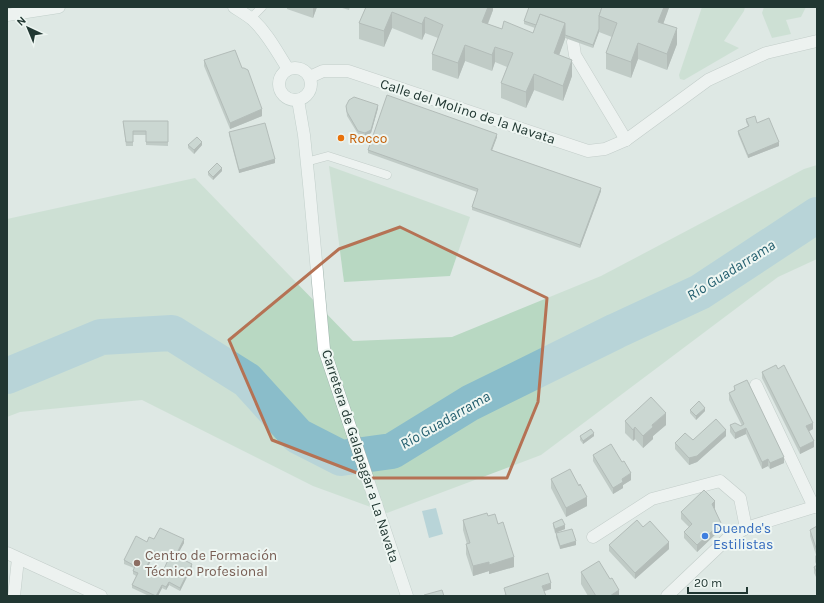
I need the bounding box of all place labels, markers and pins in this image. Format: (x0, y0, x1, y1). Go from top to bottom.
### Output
place label: Rocco (349, 130, 387, 147)
marker: Rocco (336, 133, 346, 143)
place label: Duende's Estilistas (713, 520, 773, 553)
marker: Duende's Estilistas (700, 531, 710, 541)
place label: Centro de Formación Técnico Profesional (145, 547, 277, 580)
marker: Centro de Formación Técnico Profesional (132, 558, 142, 568)

